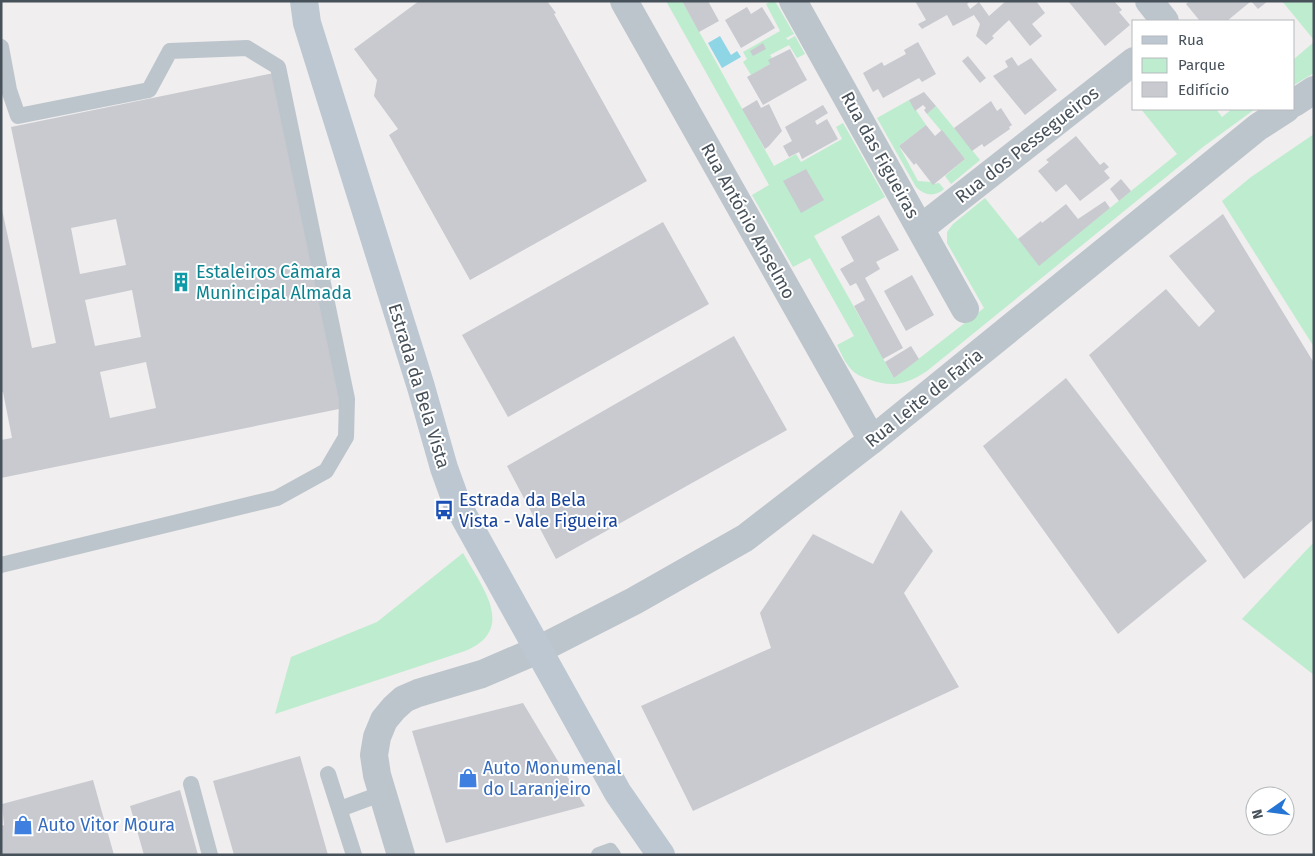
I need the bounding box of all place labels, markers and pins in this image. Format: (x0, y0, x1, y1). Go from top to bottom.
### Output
place label: Estaleiros Câmara Munincipal Almada (196, 261, 352, 304)
building icon: Estaleiros Câmara Munincipal Almada (170, 271, 192, 293)
place label: Estrada da Bela Vista - Vale Figueira (459, 489, 618, 532)
bus stop icon: Estrada da Bela Vista - Vale Figueira (433, 499, 455, 521)
place label: Auto Monumenal do Laranjeiro (483, 757, 622, 800)
shop icon: Auto Monumenal do Laranjeiro (457, 767, 479, 789)
shop icon: Auto Vitor Moura (12, 814, 34, 836)
place label: Auto Vitor Moura (38, 814, 175, 836)

